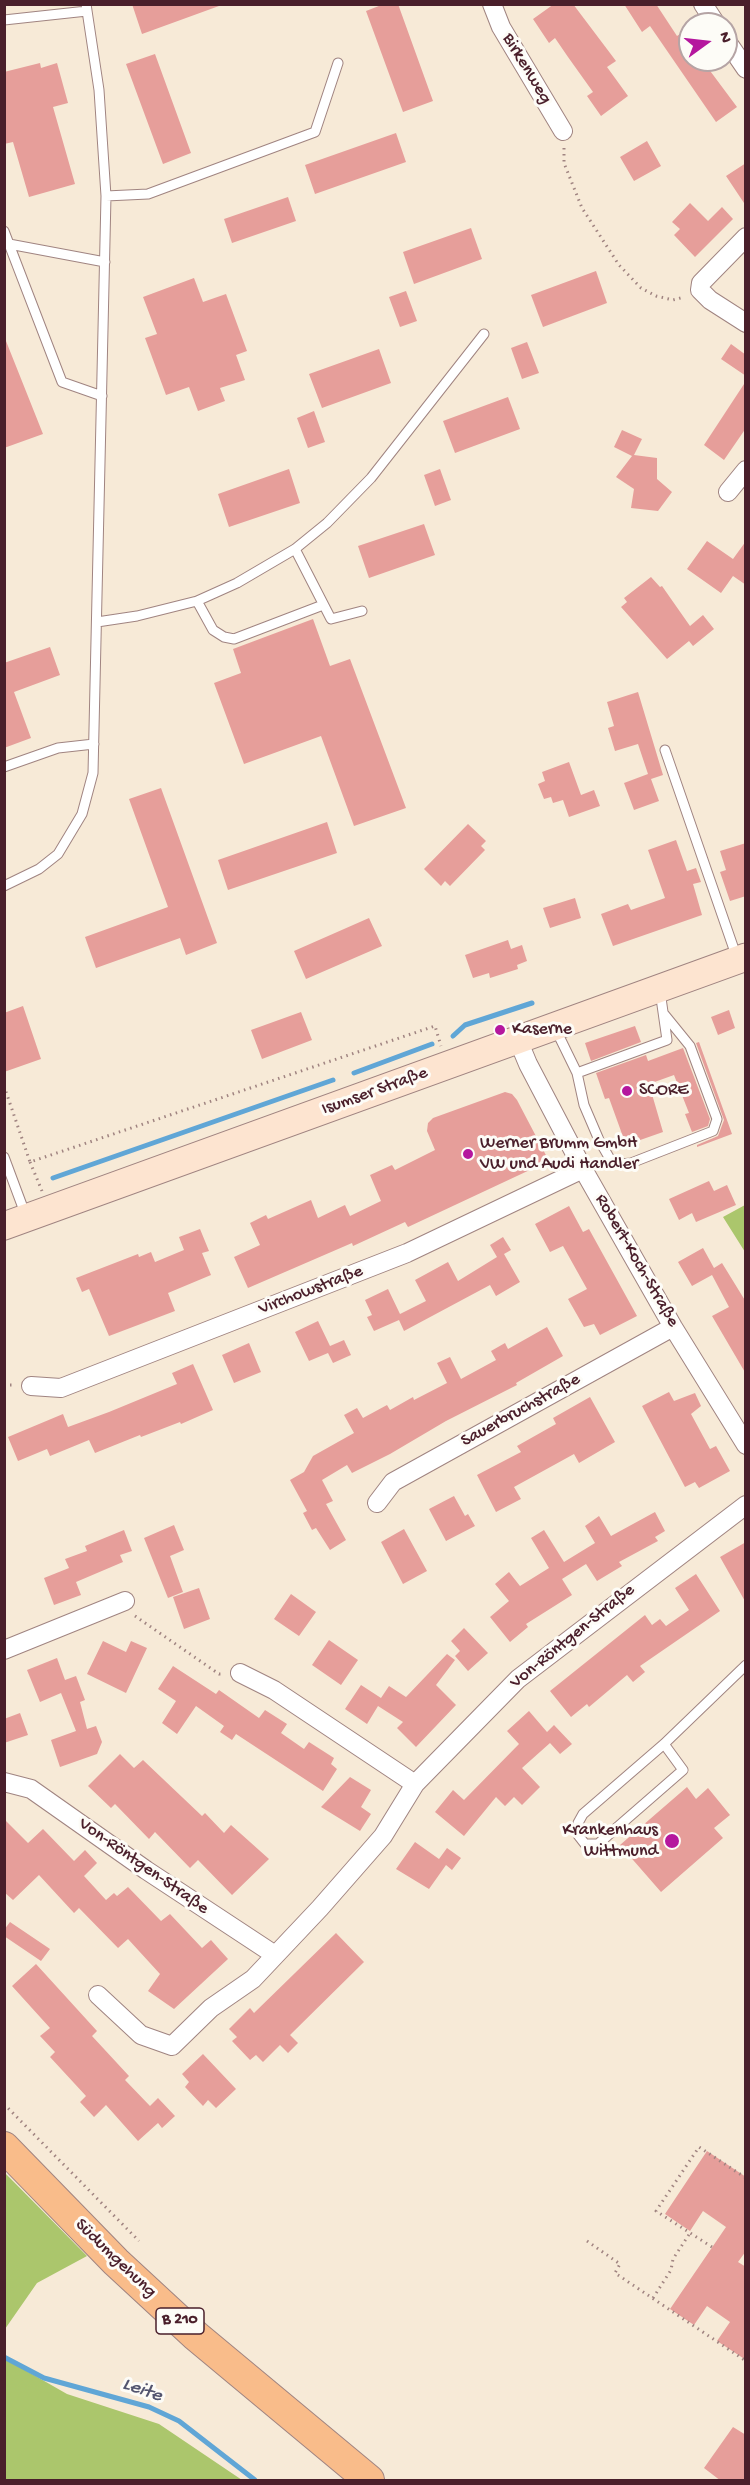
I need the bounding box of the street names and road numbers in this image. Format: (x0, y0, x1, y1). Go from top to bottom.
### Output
street label: Birkenweg (496, 30, 556, 108)
street label: Isumser Straße (319, 1063, 431, 1121)
street label: Robert-Koch-Straße (589, 1191, 683, 1331)
street label: Virchowstraße (256, 1261, 366, 1321)
street label: Sauerbruchstraße (458, 1369, 584, 1453)
street label: Von-Röntgen-Straße (506, 1580, 640, 1694)
street label: Von-Röntgen-Straße (74, 1814, 212, 1920)
street label: Südumgehung (70, 2215, 160, 2303)
road number: B 210 (156, 2308, 204, 2334)

